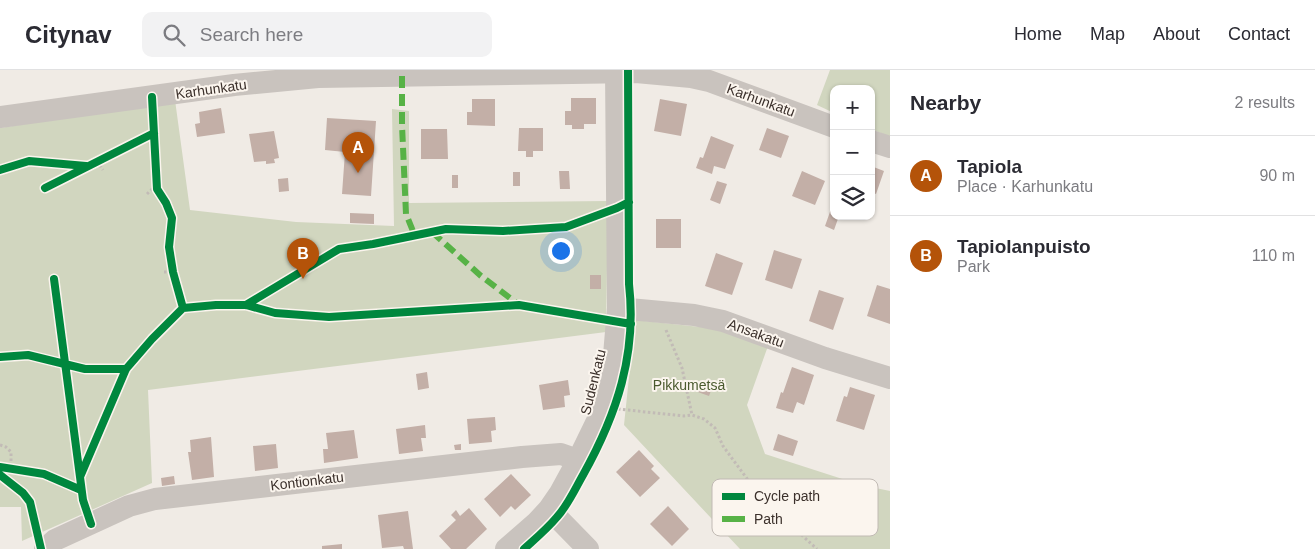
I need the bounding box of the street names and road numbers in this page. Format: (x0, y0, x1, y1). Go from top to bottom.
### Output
street label: Karhunkatu (174, 76, 248, 102)
street label: Karhunkatu (725, 80, 797, 120)
street label: Ansakatu (726, 315, 786, 351)
street label: Sudenkatu (577, 348, 609, 416)
street label: Kontionkatu (269, 469, 345, 493)

